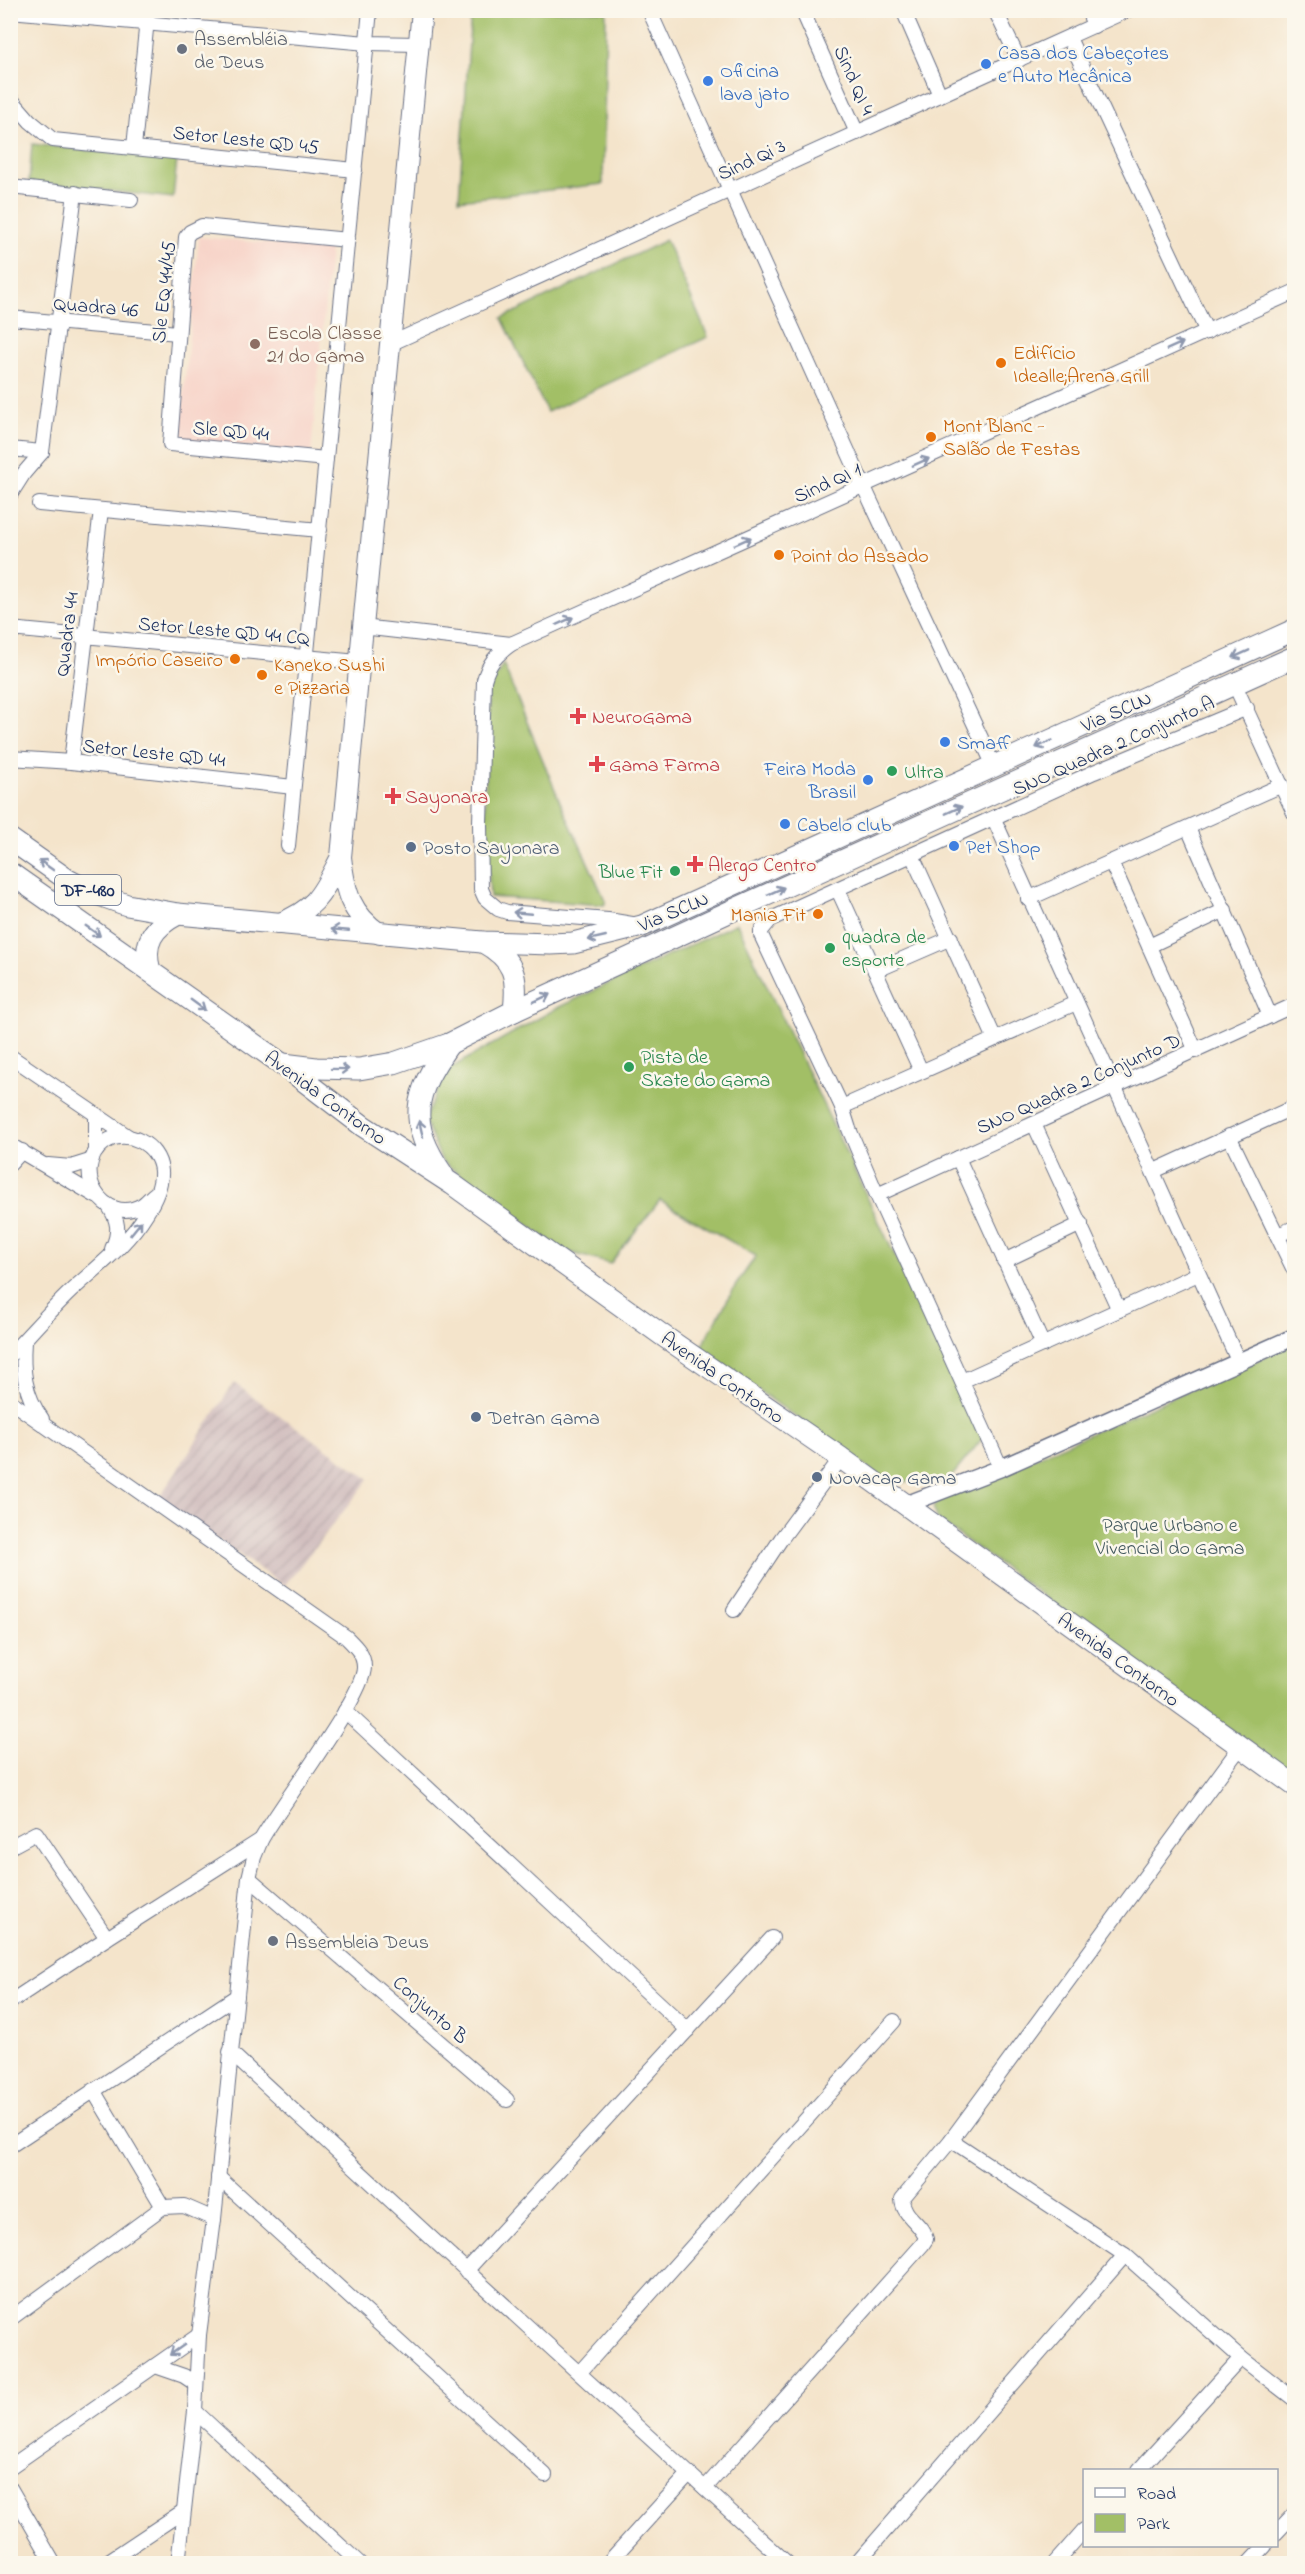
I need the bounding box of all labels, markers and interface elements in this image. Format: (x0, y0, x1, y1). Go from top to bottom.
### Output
place label: Assembléia de Deus (194, 26, 288, 78)
place label: Casa dos Cabeçotes e Auto Mecânica (998, 40, 1169, 92)
marker: Assembléia de Deus (175, 42, 189, 56)
street label: Sind QI 4 (825, 42, 881, 120)
marker: Casa dos Cabeçotes e Auto Mecânica (979, 57, 993, 71)
place label: Oficina lava jato (720, 58, 790, 110)
marker: Oficina lava jato (701, 74, 715, 88)
street label: Setor Leste QD 45 (171, 119, 320, 164)
street label: Sind Qi 3 (713, 133, 791, 190)
street label: Sle EQ 44/45 (146, 240, 185, 345)
street label: Quadra 46 (52, 290, 140, 327)
place label: Escola Classe 21 do Gama (267, 320, 382, 372)
marker: Escola Classe 21 do Gama (248, 337, 262, 351)
place label: Edifício Idealle;Arena Grill (1013, 340, 1149, 392)
one-way arrow (1165, 340, 1183, 352)
marker: Edifício Idealle;Arena Grill (994, 356, 1008, 370)
place label: Mont Blanc - Salão de Festas (943, 413, 1081, 465)
street label: Sle QD 44 (191, 415, 270, 450)
marker: Mont Blanc - Salão de Festas (924, 430, 938, 444)
one-way arrow (911, 455, 929, 467)
street label: Sind QI 1 (789, 457, 867, 512)
one-way arrow (733, 535, 751, 547)
place label: Point do Assado (791, 543, 929, 572)
marker: Point do Assado (772, 548, 786, 562)
street label: Quadra 44 (49, 590, 88, 678)
street label: Setor Leste QD 44 CQ (137, 611, 312, 655)
one-way arrow (555, 615, 573, 626)
place label: Impório Caseiro (95, 647, 223, 676)
one-way arrow (1233, 649, 1251, 661)
marker: Impório Caseiro (228, 652, 242, 666)
place label: Kaneko Sushi e Pizzaria (274, 652, 385, 704)
marker: Kaneko Sushi e Pizzaria (255, 668, 269, 682)
street label: Via SCLN (1076, 685, 1157, 742)
street label: SNO Quadra 2 Conjunto A (1008, 690, 1220, 805)
place label: NeuroGama (592, 704, 692, 733)
marker: NeuroGama (569, 707, 587, 725)
place label: Smaff (957, 730, 1011, 759)
street label: Setor Leste QD 44 (81, 733, 227, 776)
marker: Smaff (938, 735, 952, 749)
one-way arrow (1036, 738, 1054, 750)
place label: Gama Farma (609, 752, 720, 781)
place label: Feira Moda Brasil (763, 756, 856, 808)
marker: Gama Farma (590, 757, 604, 771)
place label: Ultra (904, 759, 944, 788)
marker: Ultra (885, 764, 899, 778)
marker: Feira Moda Brasil (861, 773, 875, 787)
place label: Sayonara (405, 784, 488, 813)
marker: Sayonara (386, 789, 400, 803)
one-way arrow (945, 804, 963, 816)
place label: Cabelo club (797, 812, 892, 841)
marker: Cabelo club (778, 817, 792, 831)
place label: Pet Shop (966, 834, 1041, 863)
place label: Posto Sayonara (423, 835, 560, 864)
marker: Pet Shop (947, 839, 961, 853)
marker: Posto Sayonara (404, 840, 418, 854)
place label: Alergo Centro (708, 852, 816, 882)
marker: Alergo Centro (686, 855, 704, 873)
one-way arrow (39, 859, 55, 871)
place label: Blue Fit (598, 859, 663, 888)
marker: Blue Fit (668, 864, 682, 878)
road number: DF-480 (55, 875, 121, 905)
street label: Via SCLN (633, 885, 714, 942)
one-way arrow (767, 885, 785, 896)
place label: Mania Fit (731, 902, 806, 931)
one-way arrow (512, 907, 532, 918)
marker: Mania Fit (811, 907, 825, 921)
one-way arrow (84, 924, 100, 937)
one-way arrow (330, 924, 350, 935)
place label: quadra de esporte (842, 924, 926, 976)
one-way arrow (587, 933, 606, 945)
marker: quadra de esporte (823, 941, 837, 955)
one-way arrow (532, 992, 550, 1004)
one-way arrow (189, 999, 205, 1011)
street label: SNO Quadra 2 Conjunto D (972, 1027, 1186, 1143)
place label: Pista de Skate do Gama (641, 1044, 770, 1096)
street label: Avenida Contorno (257, 1045, 392, 1153)
marker: Pista de Skate do Gama (622, 1060, 636, 1074)
one-way arrow (330, 1063, 350, 1074)
one-way arrow (415, 1120, 426, 1139)
one-way arrow (130, 1220, 143, 1236)
street label: Avenida Contorno (654, 1326, 789, 1432)
place label: Detran Gama (487, 1405, 600, 1434)
marker: Detran Gama (469, 1410, 483, 1424)
place label: Novacap Gama (829, 1465, 957, 1494)
marker: Novacap Gama (810, 1470, 824, 1484)
park label: Parque Urbano e Vivencial do Gama (1094, 1512, 1245, 1564)
street label: Avenida Contorno (1050, 1607, 1185, 1715)
place label: Assembleia Deus (285, 1929, 429, 1958)
marker: Assembleia Deus (266, 1934, 280, 1948)
street label: Conjunto B (385, 1970, 474, 2052)
one-way arrow (169, 2344, 185, 2356)
legend (1083, 2469, 1278, 2547)
text: Road (1137, 2482, 1176, 2508)
text: Park (1137, 2512, 1170, 2538)

